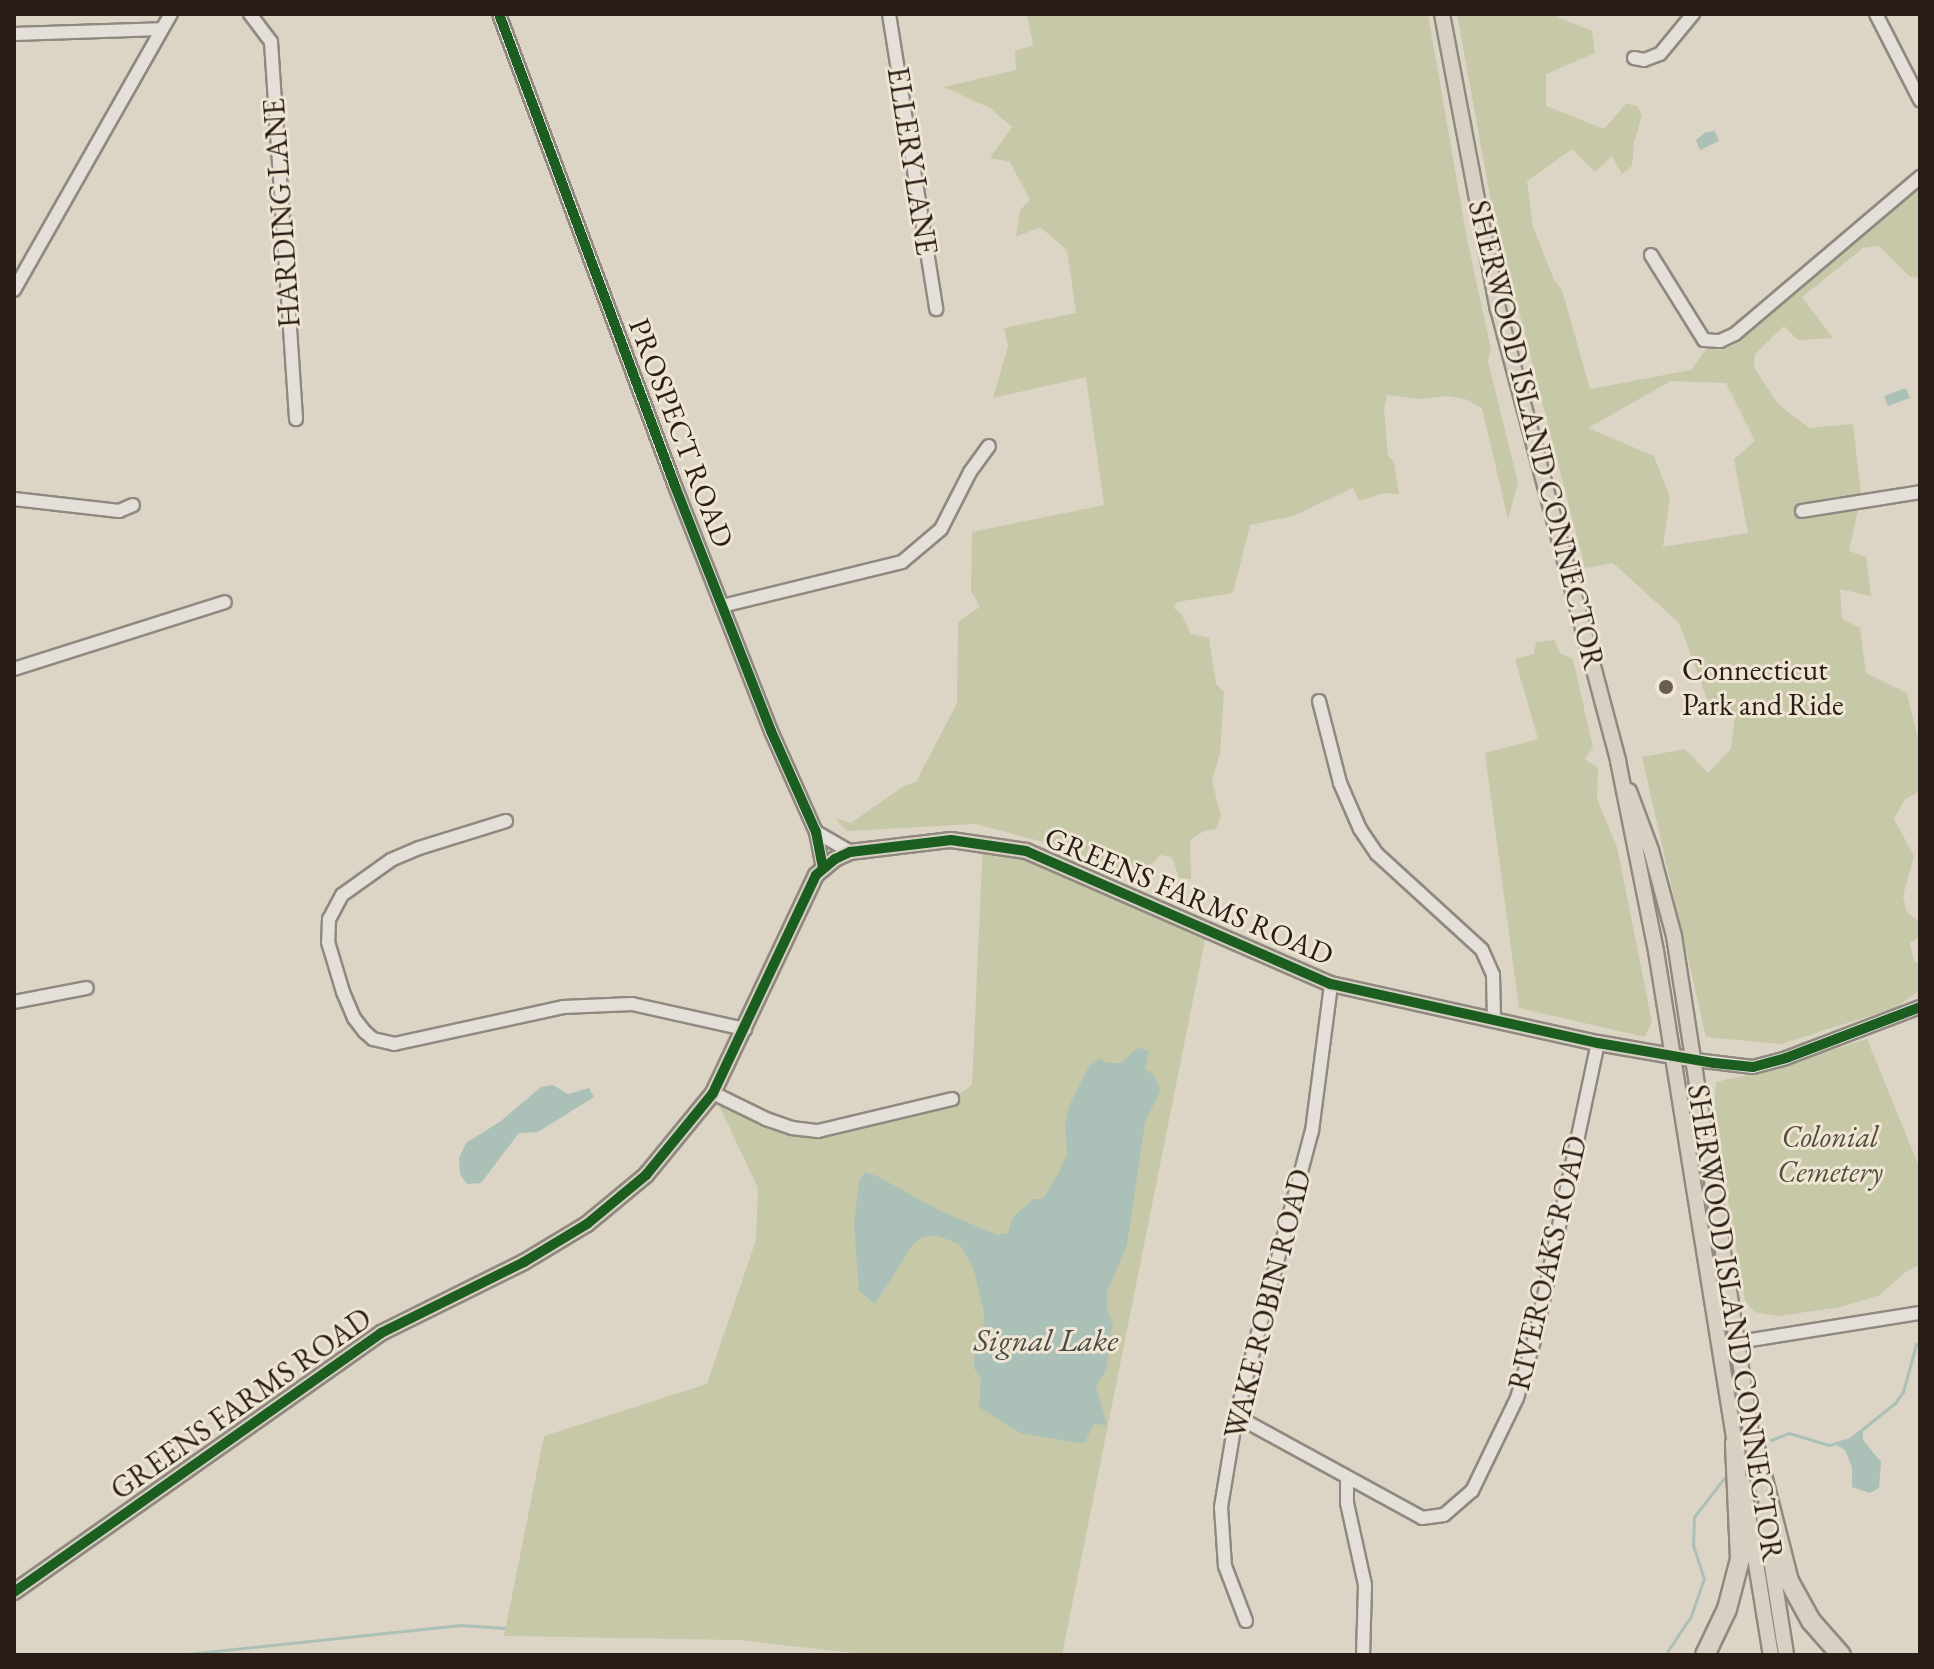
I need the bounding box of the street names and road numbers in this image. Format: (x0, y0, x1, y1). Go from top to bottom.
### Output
street label: ELLERY LANE (879, 64, 945, 258)
street label: HARDING LANE (256, 97, 308, 329)
street label: SHERWOOD ISLAND CONNECTOR (1460, 197, 1612, 673)
street label: PROSPECT ROAD (621, 313, 741, 553)
street label: GREENS FARMS ROAD (1039, 819, 1339, 973)
street label: SHERWOOD ISLAND CONNECTOR (1679, 1082, 1791, 1564)
street label: RIVEROAKS ROAD (1501, 1132, 1595, 1394)
street label: WAKE ROBIN ROAD (1217, 1166, 1319, 1442)
street label: GREENS FARMS ROAD (104, 1300, 378, 1508)

